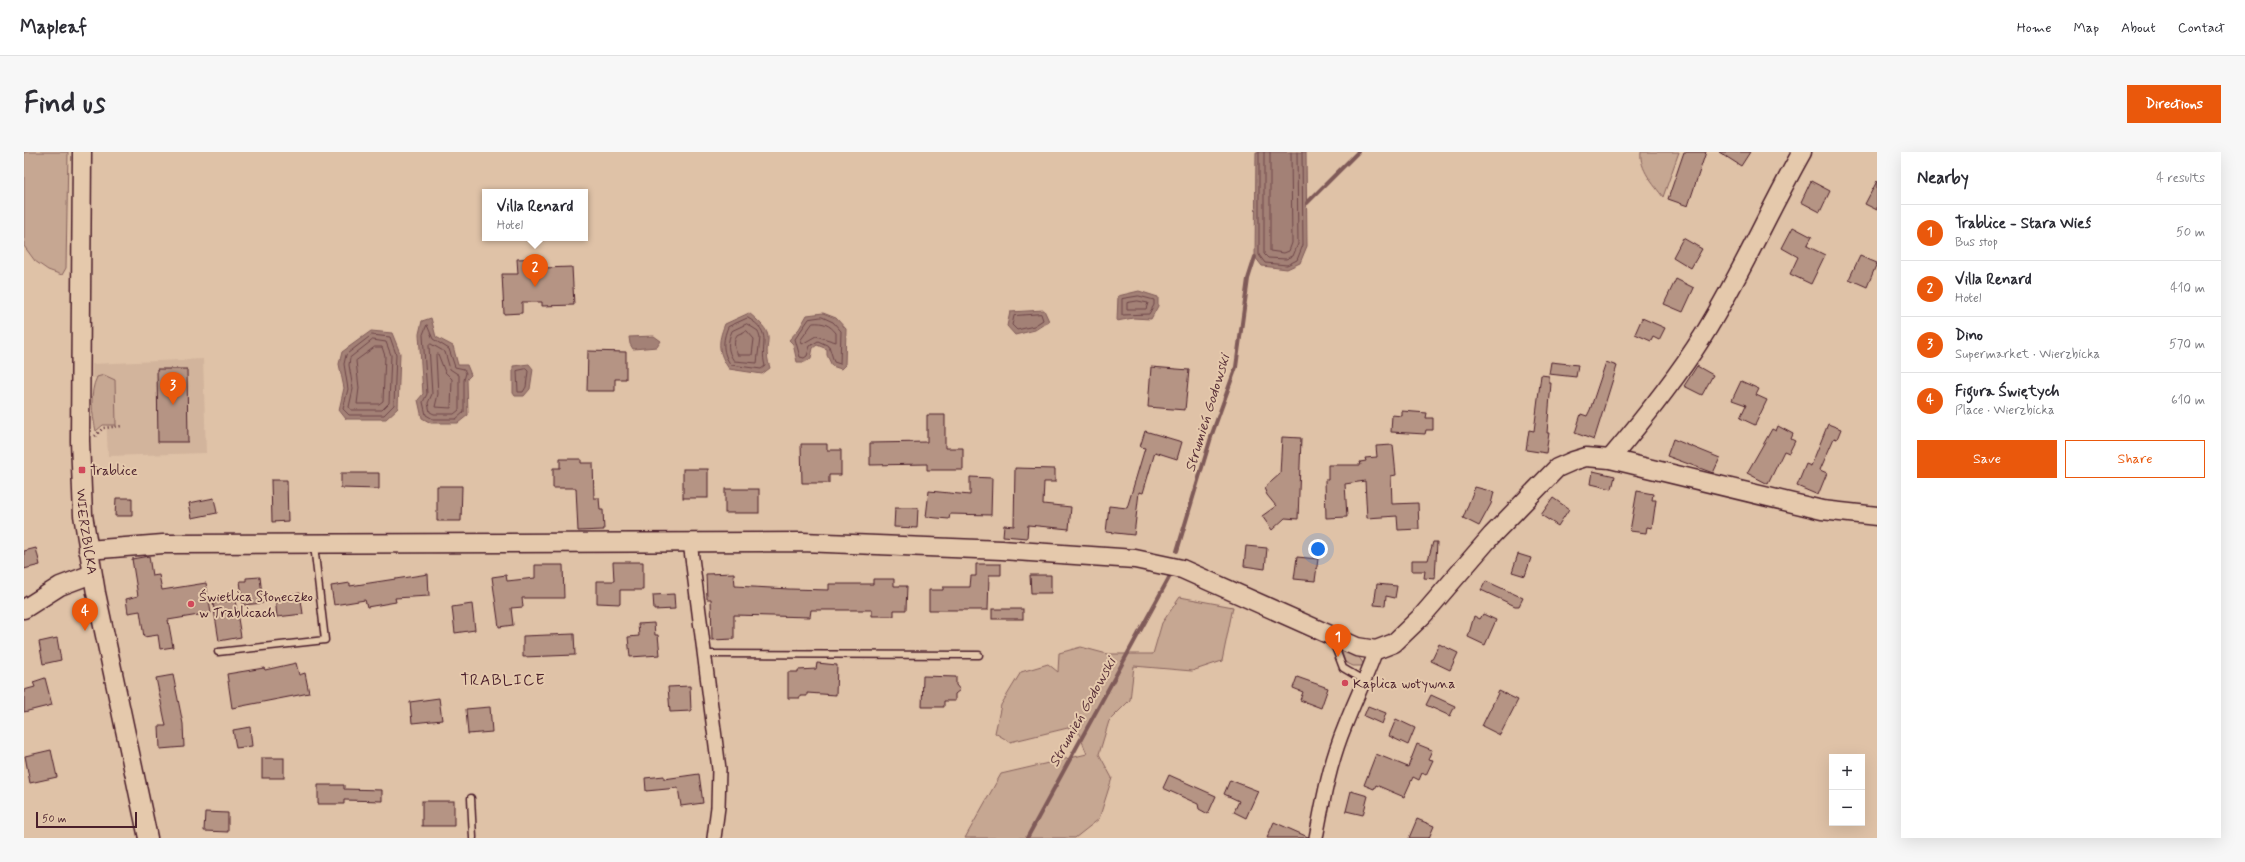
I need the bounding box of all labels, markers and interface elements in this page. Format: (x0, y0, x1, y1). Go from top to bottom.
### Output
text: Mapleaf (20, 15, 87, 40)
text: Home (2017, 19, 2051, 37)
text: Map (2073, 19, 2099, 37)
text: About (2121, 19, 2156, 37)
text: Contact (2178, 19, 2225, 37)
button: Directions (2127, 85, 2221, 123)
text: Find us (24, 86, 105, 123)
text: Nearby (1917, 167, 1969, 189)
text: 4 results (2156, 170, 2205, 187)
popup (482, 189, 588, 241)
text: Villa Renard (497, 197, 573, 217)
text: Trablice - Stara Wieś (1955, 214, 2091, 234)
text: Hotel (497, 217, 523, 234)
text: 1 (1927, 224, 1933, 241)
text: 50 m (2176, 224, 2205, 241)
text: Bus stop (1955, 234, 1998, 251)
pin: 2 (522, 254, 548, 287)
text: Villa Renard (1955, 270, 2032, 290)
text: 2 (1927, 280, 1933, 297)
text: 410 m (2170, 280, 2205, 297)
text: Hotel (1955, 290, 1981, 307)
text: Dino (1955, 326, 1983, 346)
text: 3 (1927, 336, 1933, 353)
text: 570 m (2169, 336, 2205, 353)
text: Supermarket · Wierzbicka (1955, 346, 2100, 363)
water label: Strumień Godowski (1181, 351, 1236, 475)
pin: 3 (160, 372, 186, 405)
text: Figura Świętych (1955, 382, 2059, 402)
text: 4 (1926, 392, 1934, 409)
text: 610 m (2171, 392, 2205, 409)
text: Place · Wierzbicka (1955, 402, 2055, 419)
button: Save (1917, 440, 2057, 478)
button: Share (2065, 440, 2205, 478)
place label: Trablice (90, 462, 138, 480)
marker: Trablice (77, 465, 87, 475)
street label: WIERZBICKA (72, 488, 101, 576)
your location (1308, 539, 1328, 559)
place label: Świetlica Słoneczko w Trablicach (199, 588, 313, 622)
pin: 4 (72, 598, 98, 631)
marker: Świetlica Słoneczko w Trablicach (186, 599, 196, 609)
pin: 1 (1325, 624, 1351, 657)
water label: Strumień Godowski (1045, 653, 1122, 771)
district label: TRABLICE (460, 670, 546, 691)
place label: Kaplica wotywna (1353, 675, 1455, 693)
marker: Kaplica wotywna (1340, 678, 1350, 688)
map controls (1829, 754, 1865, 826)
button: + (1829, 754, 1865, 790)
button: − (1829, 790, 1865, 826)
scale bar (36, 810, 137, 829)
text: 50 m (42, 812, 67, 826)

